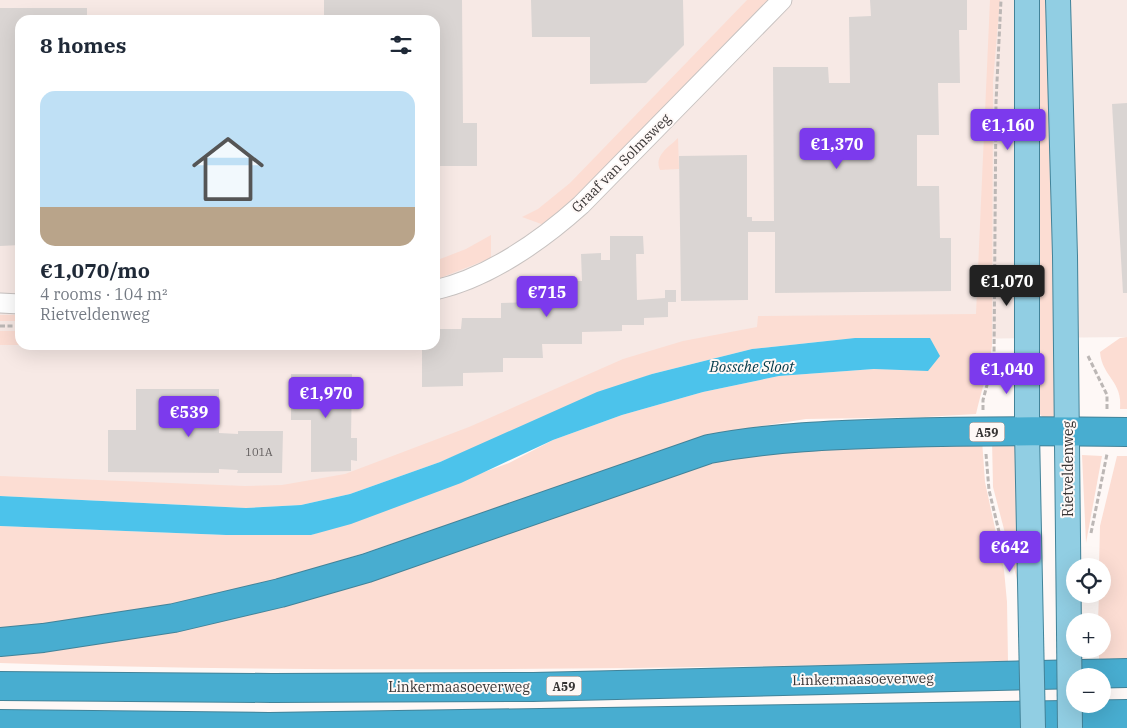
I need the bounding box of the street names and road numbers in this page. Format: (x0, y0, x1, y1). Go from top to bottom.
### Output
street label: Graaf van Solmsweg (568, 109, 675, 216)
street label: Rietveldenweg (1059, 421, 1077, 517)
road number: A59 (970, 422, 1004, 442)
street label: Linkermaasoeverweg (792, 669, 934, 689)
road number: A59 (546, 676, 582, 696)
street label: Linkermaasoeverweg (388, 678, 530, 696)

